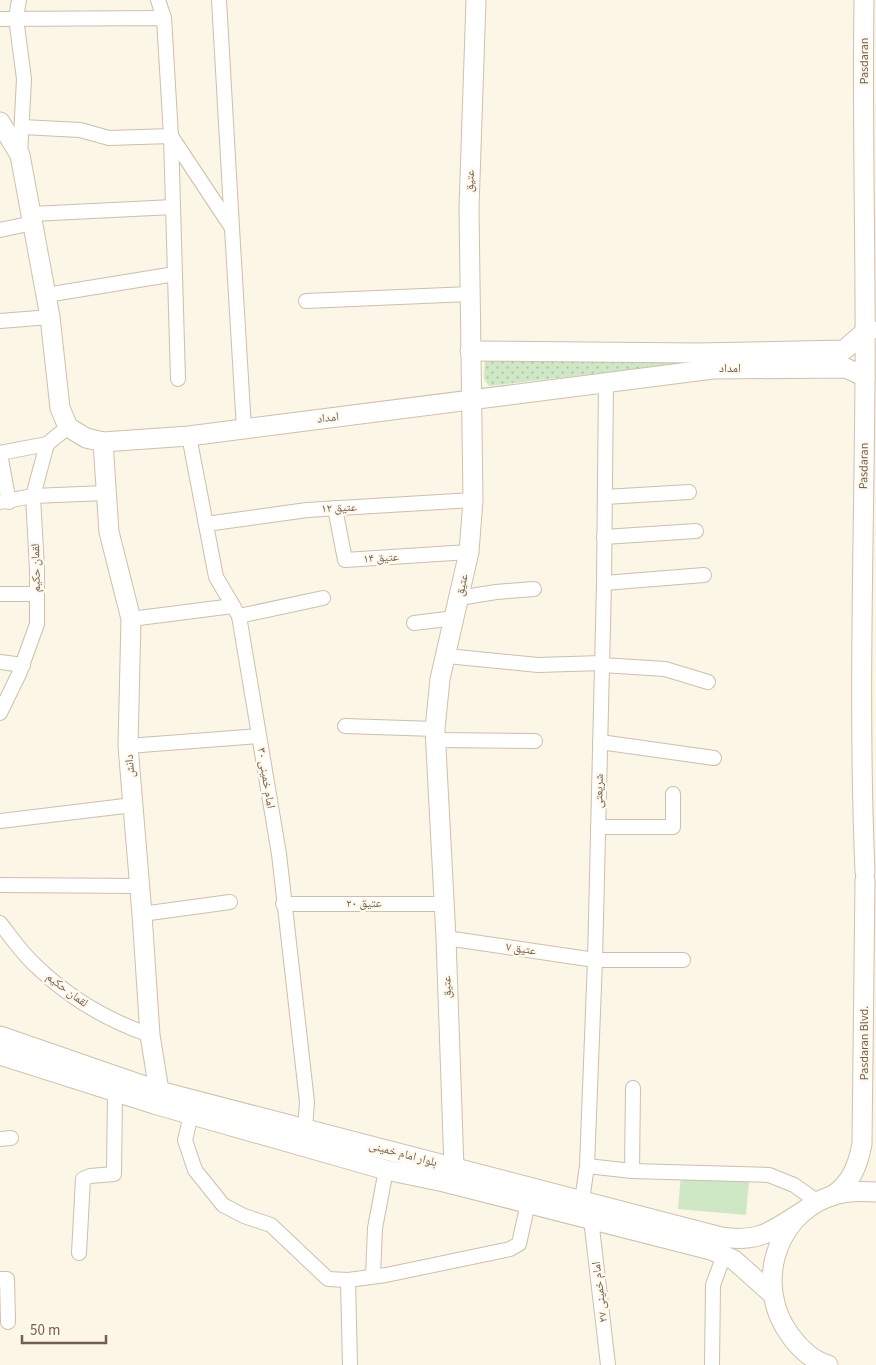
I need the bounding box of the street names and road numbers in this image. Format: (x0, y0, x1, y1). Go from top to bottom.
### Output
street label: Pasdaran (856, 38, 873, 84)
street label: عتیق (461, 170, 479, 192)
street label: امداد (719, 360, 741, 377)
street label: امداد (316, 408, 340, 428)
street label: Pasdaran (855, 443, 873, 489)
street label: عتیق ۱۲ (321, 499, 357, 517)
street label: لقمان حکیم (27, 544, 45, 592)
street label: عتیق ۱۴ (363, 548, 399, 568)
street label: عتیق (451, 572, 473, 598)
street label: امام خمینی ۳۰ (253, 746, 279, 810)
street label: دانش (121, 754, 139, 778)
street label: شریعتی (590, 774, 608, 808)
street label: عتیق ۲۰ (346, 895, 382, 912)
street label: عتیق ۷ (505, 938, 537, 960)
street label: لقمان حکیم (43, 969, 91, 1011)
street label: عتیق (438, 976, 456, 998)
street label: Pasdaran Blvd. (856, 1006, 873, 1080)
street label: بلوار امام خمینی (367, 1137, 439, 1171)
street label: امام خمینی ۲۷ (588, 1260, 612, 1324)

